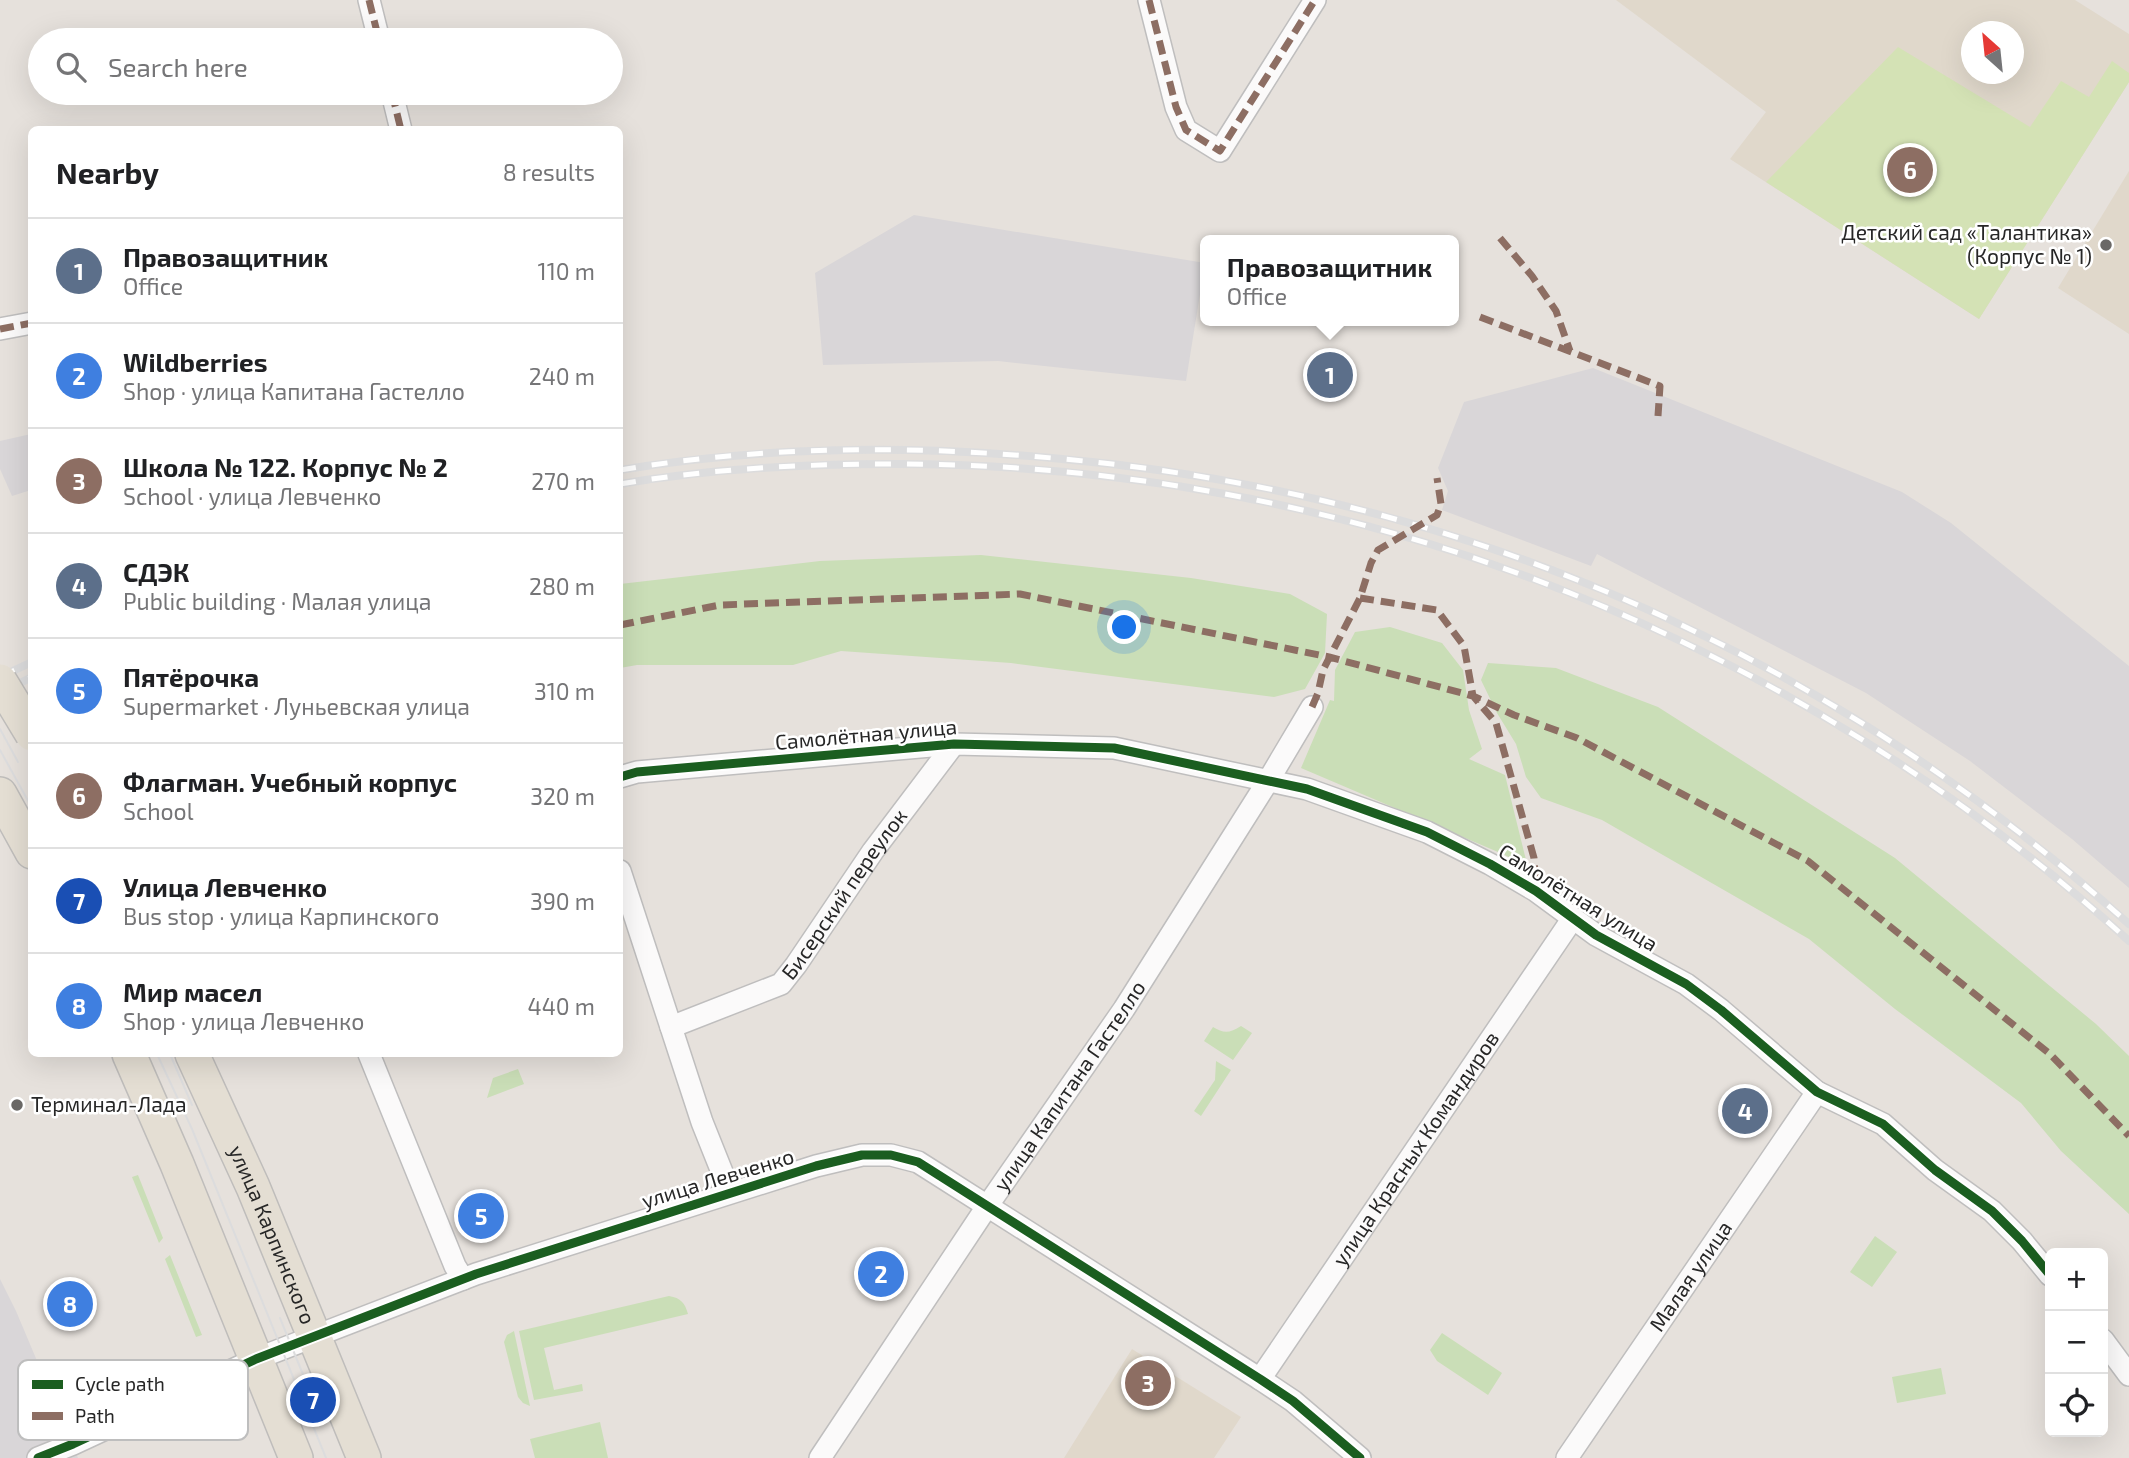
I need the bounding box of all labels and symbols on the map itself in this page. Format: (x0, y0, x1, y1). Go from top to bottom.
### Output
north arrow (1961, 21, 2024, 84)
pin: 6 (1887, 144, 1933, 196)
place label: Детский сад «Талантика» (Корпус № 1) (1841, 219, 2092, 269)
marker: Детский сад «Талантика» (Корпус № 1) (2098, 237, 2114, 253)
pin: 1 (1307, 349, 1353, 401)
your location (1107, 610, 1141, 644)
street label: Самолётная улица (774, 713, 958, 755)
street label: Бисерский переулок (775, 803, 911, 984)
street label: Самолётная улица (1494, 838, 1663, 957)
street label: улица Капитана Гастелло (988, 976, 1150, 1196)
street label: улица Красных Командиров (1327, 1026, 1503, 1271)
pin: 4 (1722, 1085, 1768, 1137)
place label: Терминал-Лада (31, 1091, 187, 1116)
marker: Терминал-Лада (9, 1097, 25, 1113)
street label: улица Карпинского (224, 1141, 322, 1328)
street label: улица Левченко (638, 1143, 797, 1214)
pin: 5 (458, 1190, 504, 1242)
street label: Малая улица (1643, 1216, 1736, 1335)
pin: 2 (858, 1248, 904, 1300)
pin: 8 (47, 1278, 93, 1330)
pin: 3 (1125, 1357, 1171, 1409)
legend (18, 1360, 248, 1440)
text: Cycle path (75, 1372, 165, 1395)
pin: 7 (290, 1374, 336, 1426)
text: Path (75, 1404, 115, 1427)

